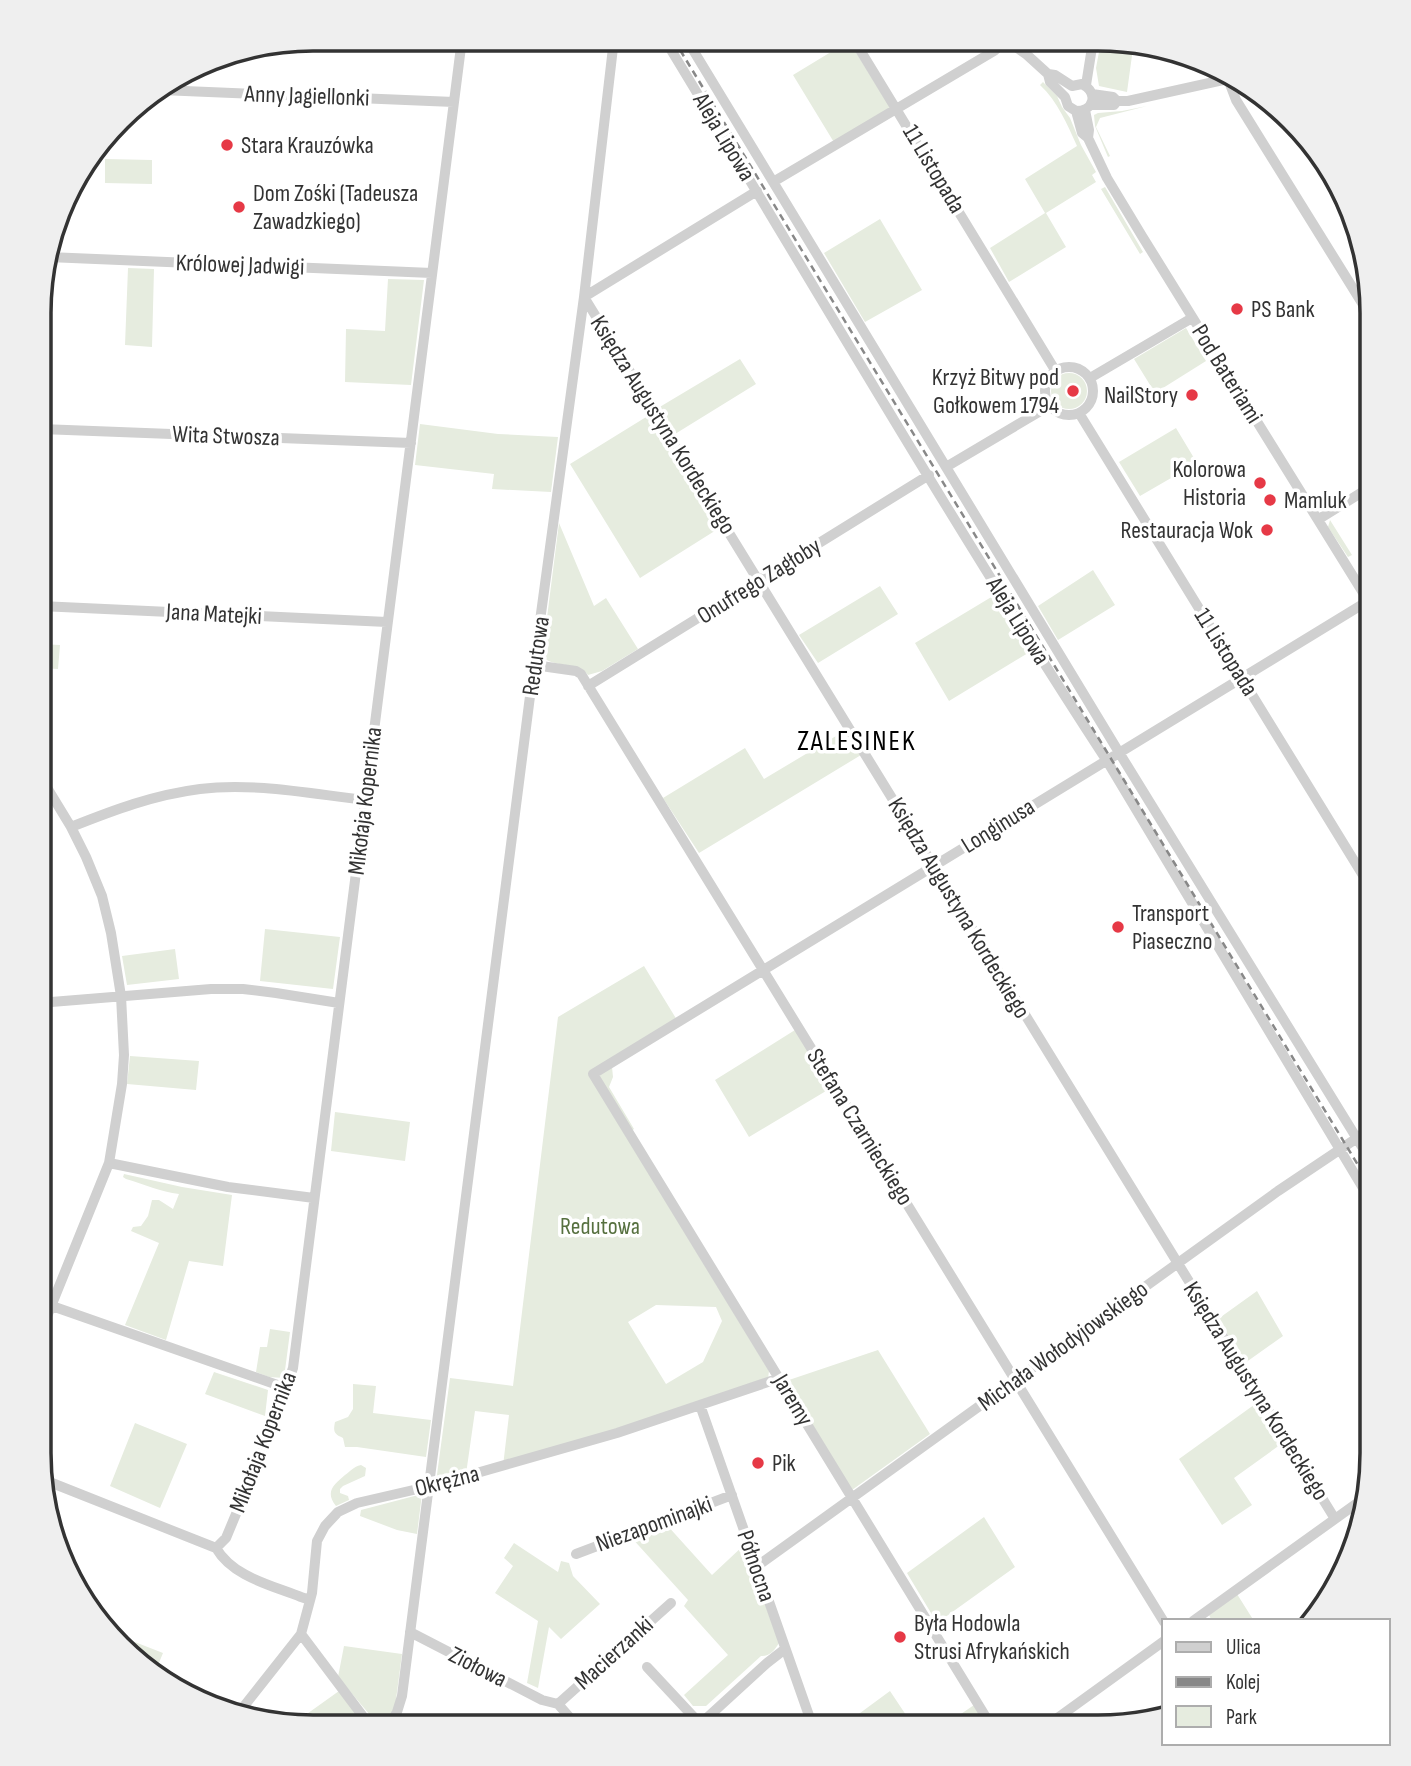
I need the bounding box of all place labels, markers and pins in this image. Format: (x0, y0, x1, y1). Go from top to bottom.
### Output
place label: Stara Krauzówka (241, 131, 374, 160)
marker: Stara Krauzówka (219, 137, 235, 153)
place label: Dom Zośki (Tadeusza Zawadzkiego) (253, 179, 418, 236)
marker: Dom Zośki (Tadeusza Zawadzkiego) (231, 199, 247, 215)
place label: PS Bank (1251, 295, 1315, 324)
marker: PS Bank (1229, 301, 1245, 317)
place label: Krzyż Bitwy pod Gołkowem 1794 (932, 363, 1059, 420)
place label: NailStory (1104, 381, 1178, 410)
marker: Krzyż Bitwy pod Gołkowem 1794 (1065, 383, 1081, 399)
marker: NailStory (1184, 387, 1200, 403)
place label: Kolorowa Historia (1172, 455, 1246, 512)
marker: Kolorowa Historia (1252, 475, 1268, 491)
place label: Mamluk (1284, 486, 1347, 515)
marker: Mamluk (1262, 492, 1278, 508)
place label: Restauracja Wok (1120, 516, 1253, 545)
marker: Restauracja Wok (1259, 522, 1275, 538)
place label: Transport Piaseczno (1132, 899, 1212, 956)
marker: Transport Piaseczno (1110, 919, 1126, 935)
place label: Pik (772, 1449, 796, 1478)
marker: Pik (750, 1455, 766, 1471)
place label: Była Hodowla Strusi Afrykańskich (914, 1609, 1070, 1666)
marker: Była Hodowla Strusi Afrykańskich (892, 1629, 908, 1645)

